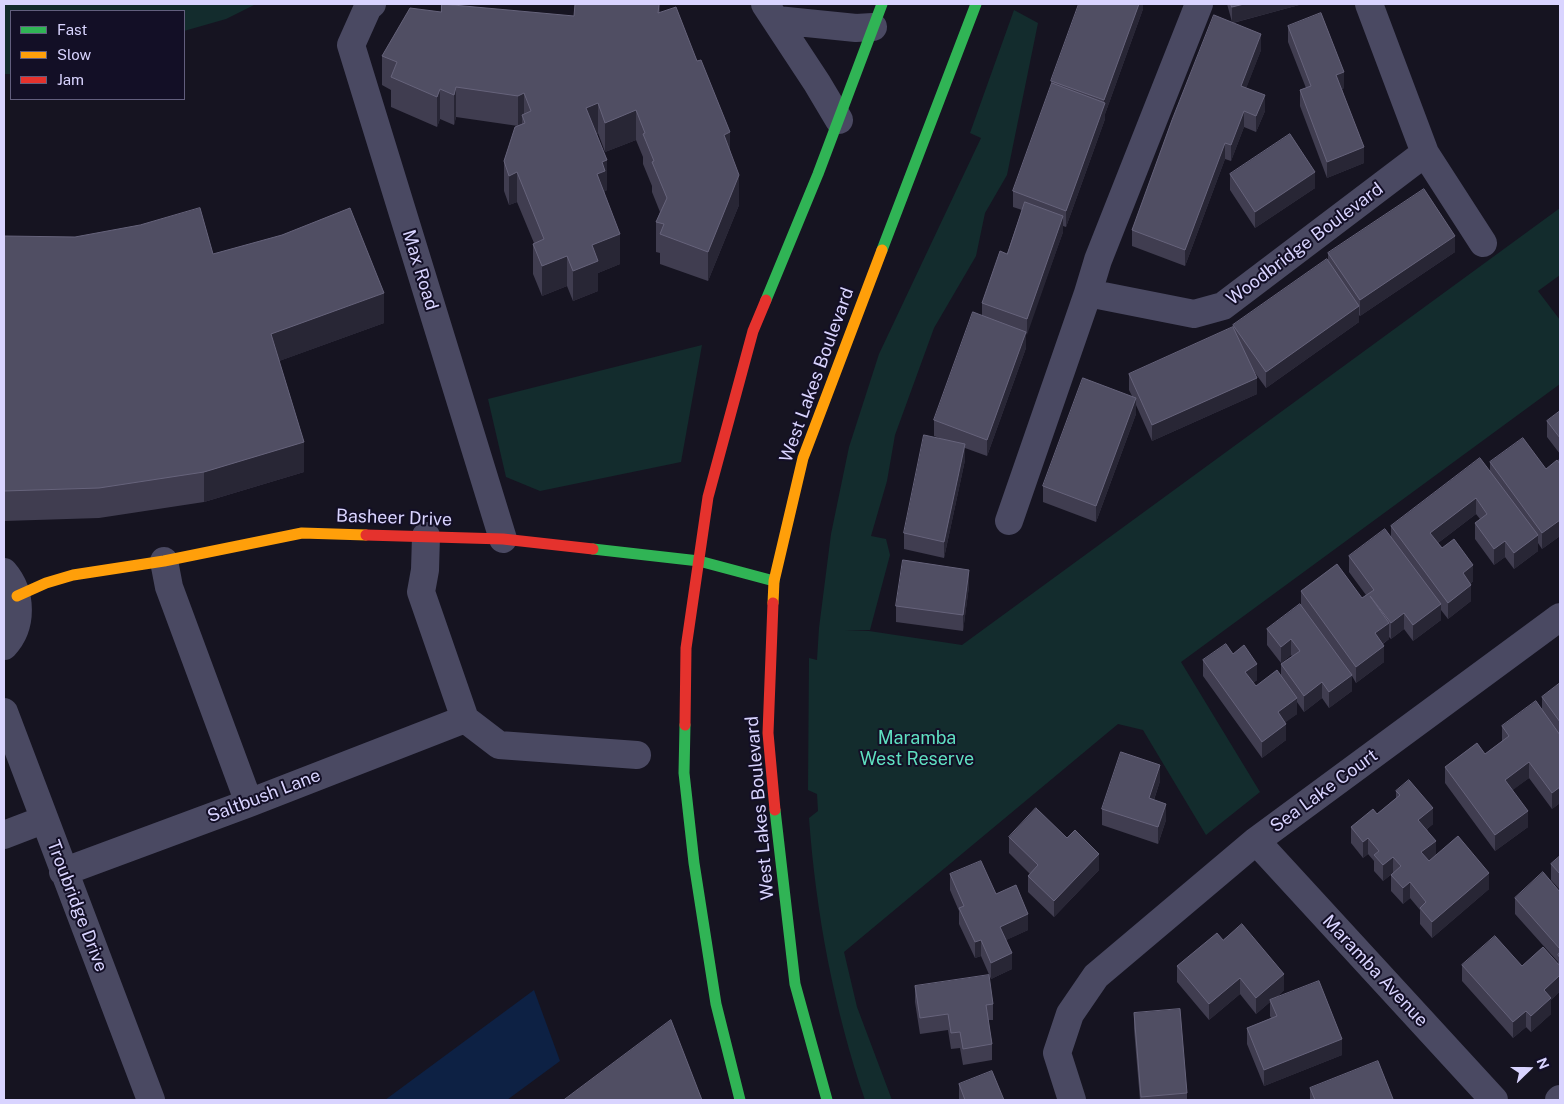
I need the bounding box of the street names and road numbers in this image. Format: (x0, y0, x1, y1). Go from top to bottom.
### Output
street label: Woodbridge Boulevard (1223, 178, 1387, 310)
street label: Max Road (398, 227, 442, 313)
street label: West Lakes Boulevard (775, 285, 859, 465)
street label: Basheer Drive (336, 505, 452, 531)
street label: West Lakes Boulevard (741, 715, 779, 901)
street label: Sea Lake Court (1266, 745, 1382, 837)
street label: Saltbush Lane (204, 765, 324, 827)
street label: Troubridge Drive (42, 837, 112, 975)
street label: Maramba Avenue (1318, 911, 1432, 1031)

